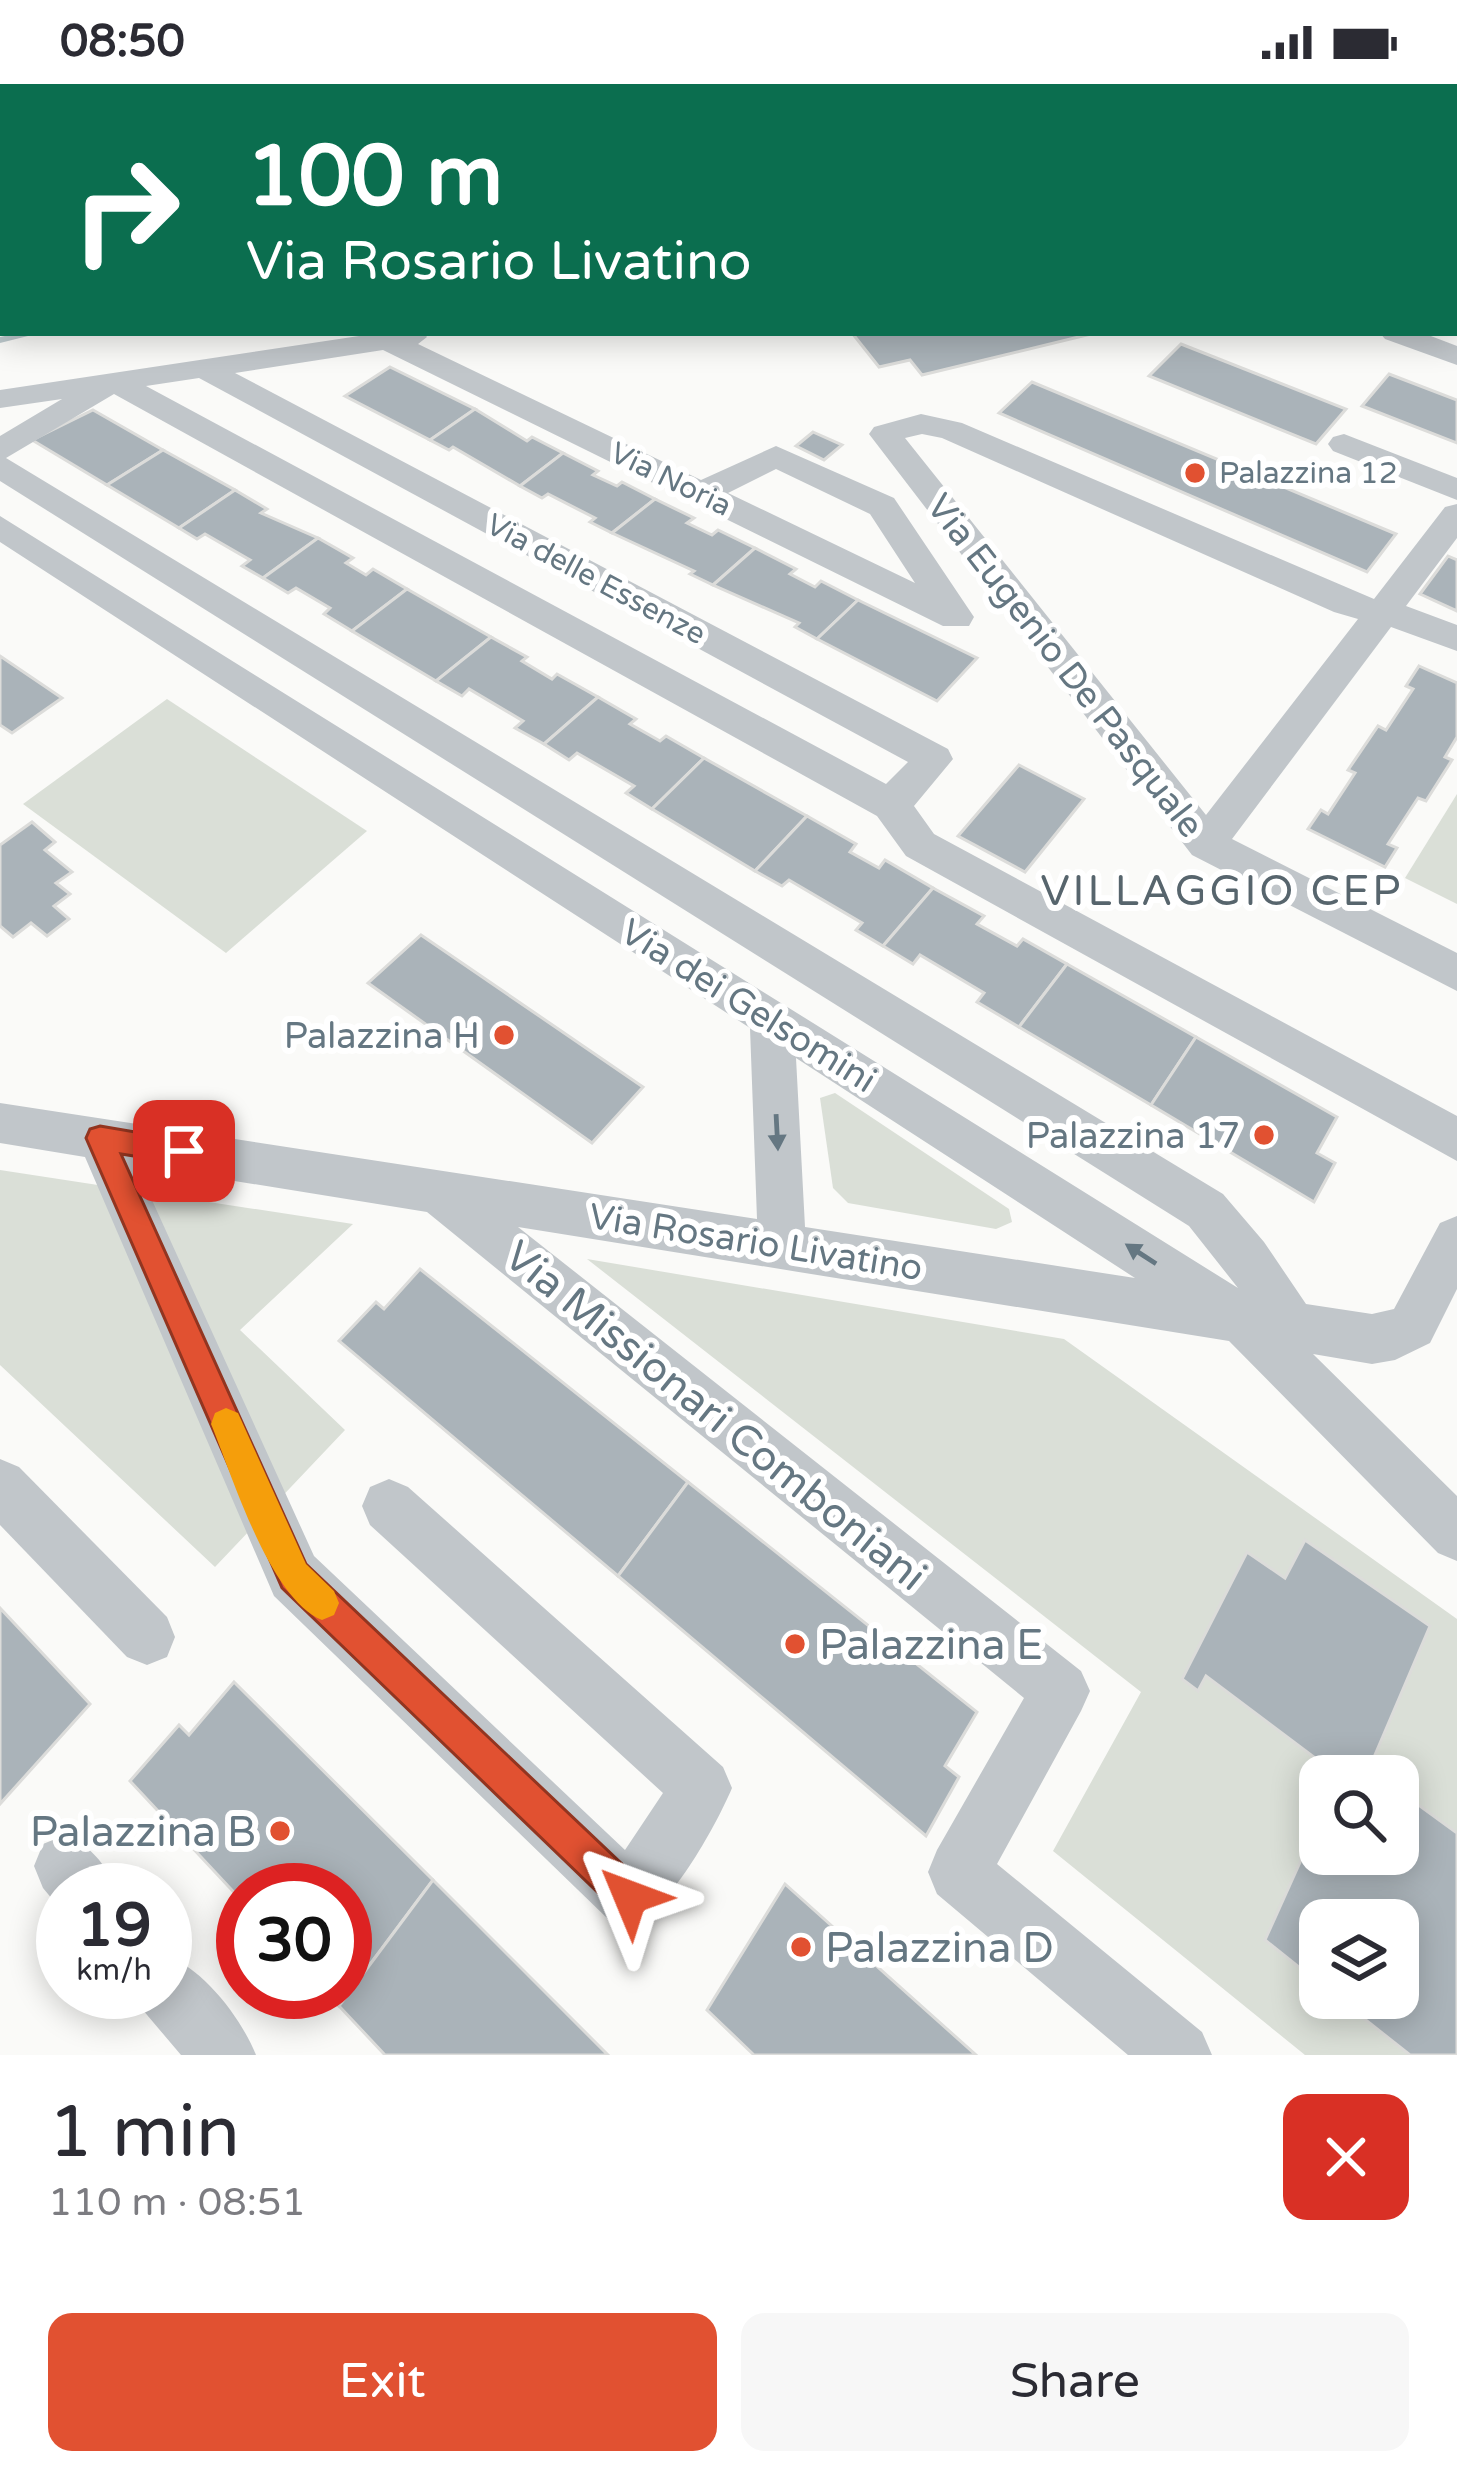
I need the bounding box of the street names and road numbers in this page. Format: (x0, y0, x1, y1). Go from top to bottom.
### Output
street label: Via Noria (604, 434, 737, 525)
street label: Via Eugenio De Pasquale (917, 486, 1212, 846)
street label: Via delle Essenze (480, 506, 712, 653)
street label: Via dei Gelsomini (612, 910, 884, 1102)
street label: Via Rosario Livatino (586, 1195, 926, 1290)
street label: Via Missionari Comboniani (494, 1230, 936, 1602)

